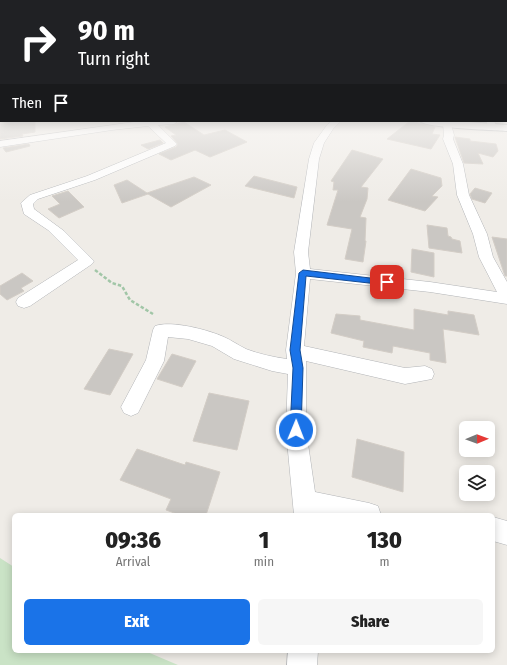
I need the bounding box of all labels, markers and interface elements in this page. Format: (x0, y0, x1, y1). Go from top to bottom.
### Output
text: 90 m (78, 14, 135, 47)
icon: right (12, 16, 64, 68)
text: Turn right (78, 48, 150, 70)
icon: arrive (50, 92, 72, 114)
text: Then (12, 94, 42, 112)
pin (370, 265, 404, 299)
icon: arrive (376, 271, 398, 293)
position arrow (275, 409, 317, 451)
north arrow (459, 421, 495, 457)
map controls (459, 421, 495, 501)
button: layers (459, 465, 495, 501)
text: 09:36 (105, 526, 161, 554)
text: 1 (259, 526, 269, 554)
text: 130 (367, 526, 402, 554)
text: Arrival (116, 554, 150, 569)
text: min (254, 554, 274, 569)
text: m (379, 554, 389, 569)
button: Exit (24, 599, 250, 645)
button: Share (258, 599, 483, 645)

